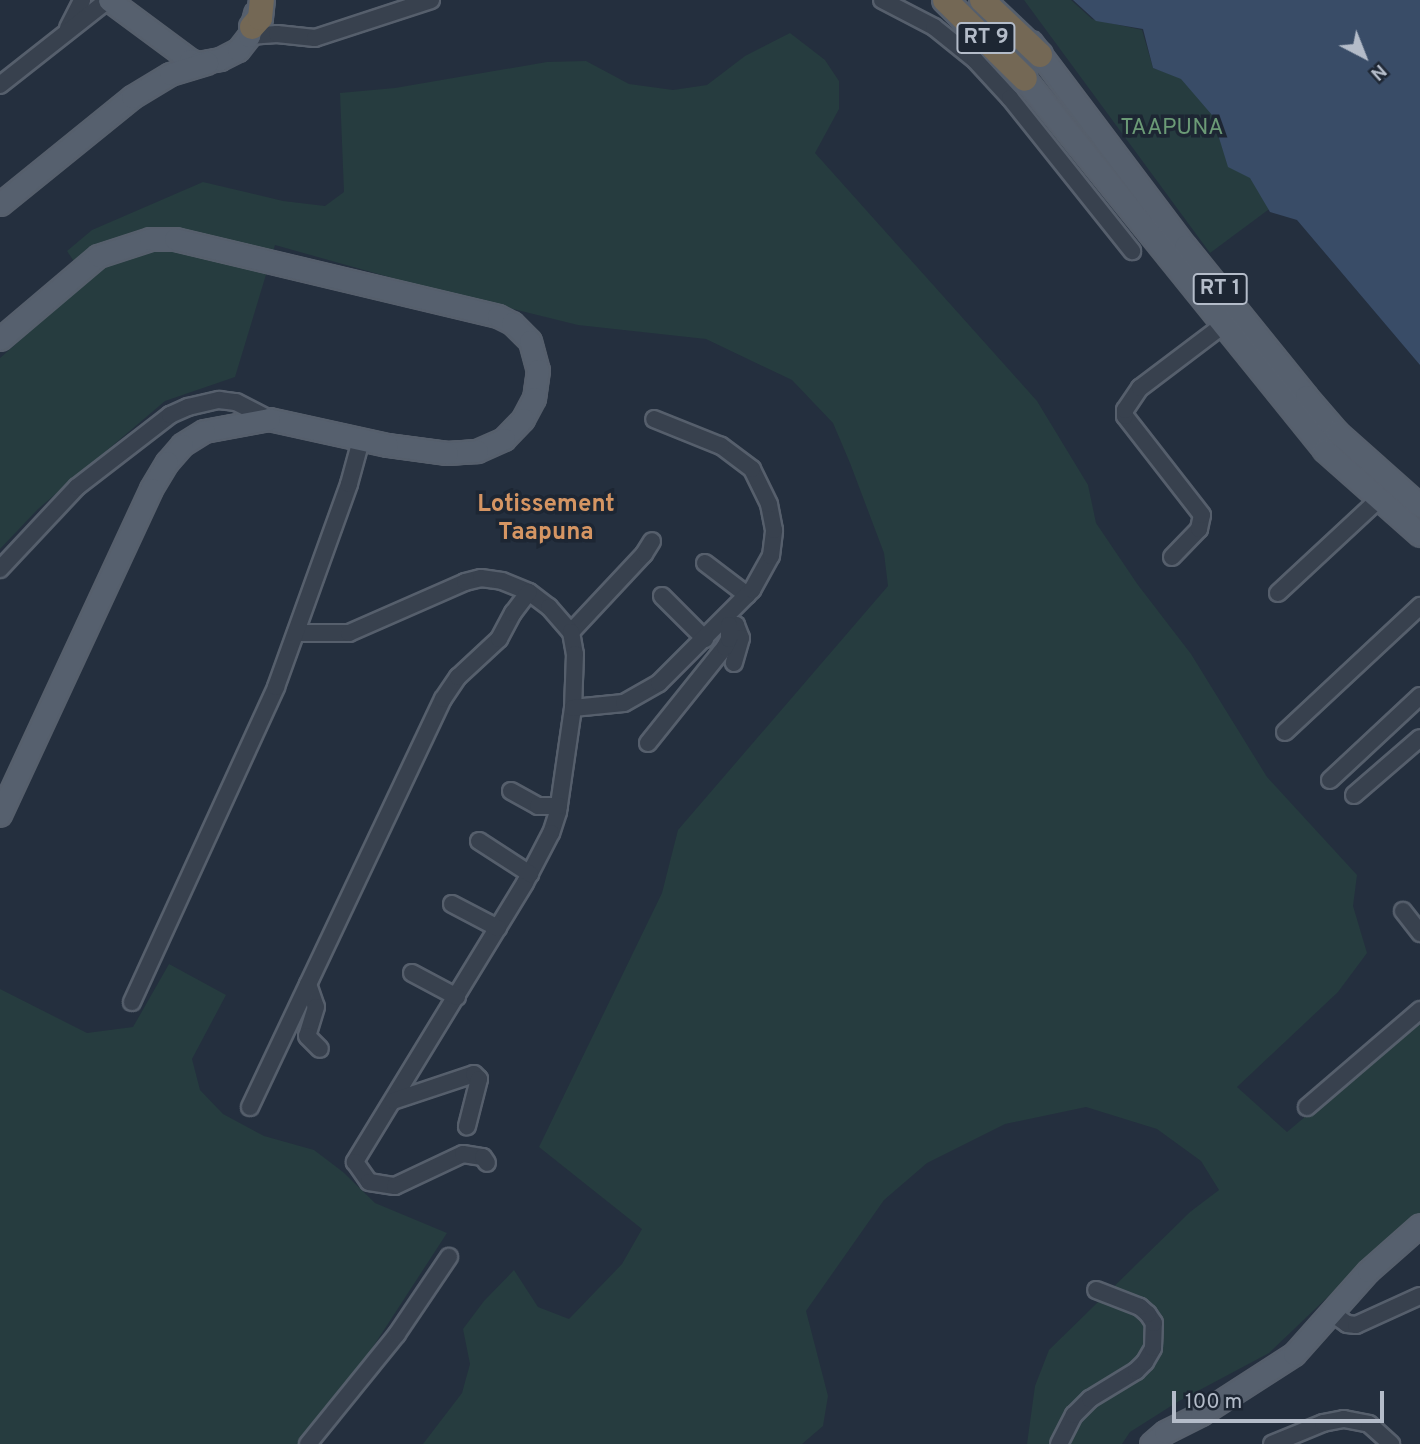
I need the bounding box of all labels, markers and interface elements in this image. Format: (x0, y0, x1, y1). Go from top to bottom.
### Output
road number: RT 9 (956, 20, 1016, 56)
north arrow (1329, 21, 1399, 91)
text: N (1365, 58, 1391, 85)
park label: TAAPUNA (1120, 115, 1224, 143)
road number: RT 1 (1192, 272, 1248, 306)
district label: Lotissement Taapuna (477, 492, 615, 548)
scale bar (1175, 1378, 1387, 1422)
text: 100 m (1185, 1389, 1242, 1416)

